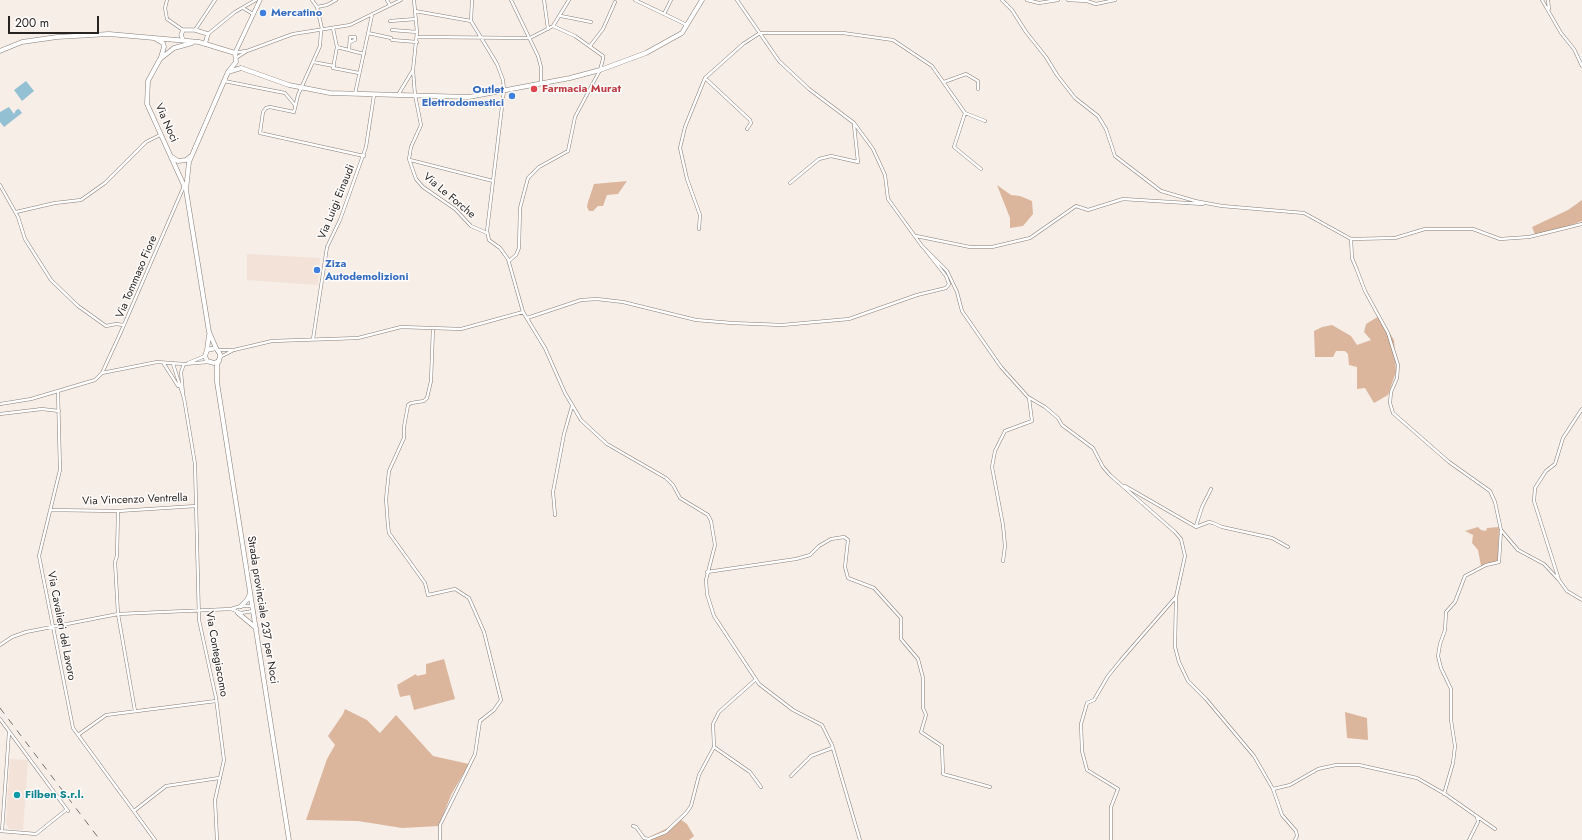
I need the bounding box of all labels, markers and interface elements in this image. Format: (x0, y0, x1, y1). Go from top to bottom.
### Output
place label: Mercatino (271, 6, 322, 20)
scale bar (10, 8, 101, 34)
marker: Mercatino (258, 8, 268, 18)
text: 200 m (15, 14, 49, 32)
place label: Farmacia Murat (542, 82, 621, 96)
place label: Outlet Elettrodomestici (422, 83, 504, 109)
marker: Farmacia Murat (529, 84, 539, 94)
marker: Outlet Elettrodomestici (507, 91, 517, 101)
street label: Via Noci (152, 101, 180, 145)
street label: Via Luigi Einaudi (316, 163, 358, 241)
street label: Via Le Forche (420, 170, 478, 222)
street label: Via Tommaso Fiore (114, 234, 160, 320)
place label: Ziza Autodemolizioni (325, 257, 408, 283)
marker: Ziza Autodemolizioni (312, 265, 322, 275)
street label: Via Vincenzo Ventrella (82, 492, 188, 508)
street label: Strada provinciale 237 per Noci (244, 535, 280, 685)
street label: Via Cavalieri del Lavoro (44, 570, 78, 682)
street label: Via Contegiacomo (202, 610, 230, 698)
place label: Filben S.r.l. (25, 788, 84, 802)
marker: Filben S.r.l. (12, 790, 22, 800)

